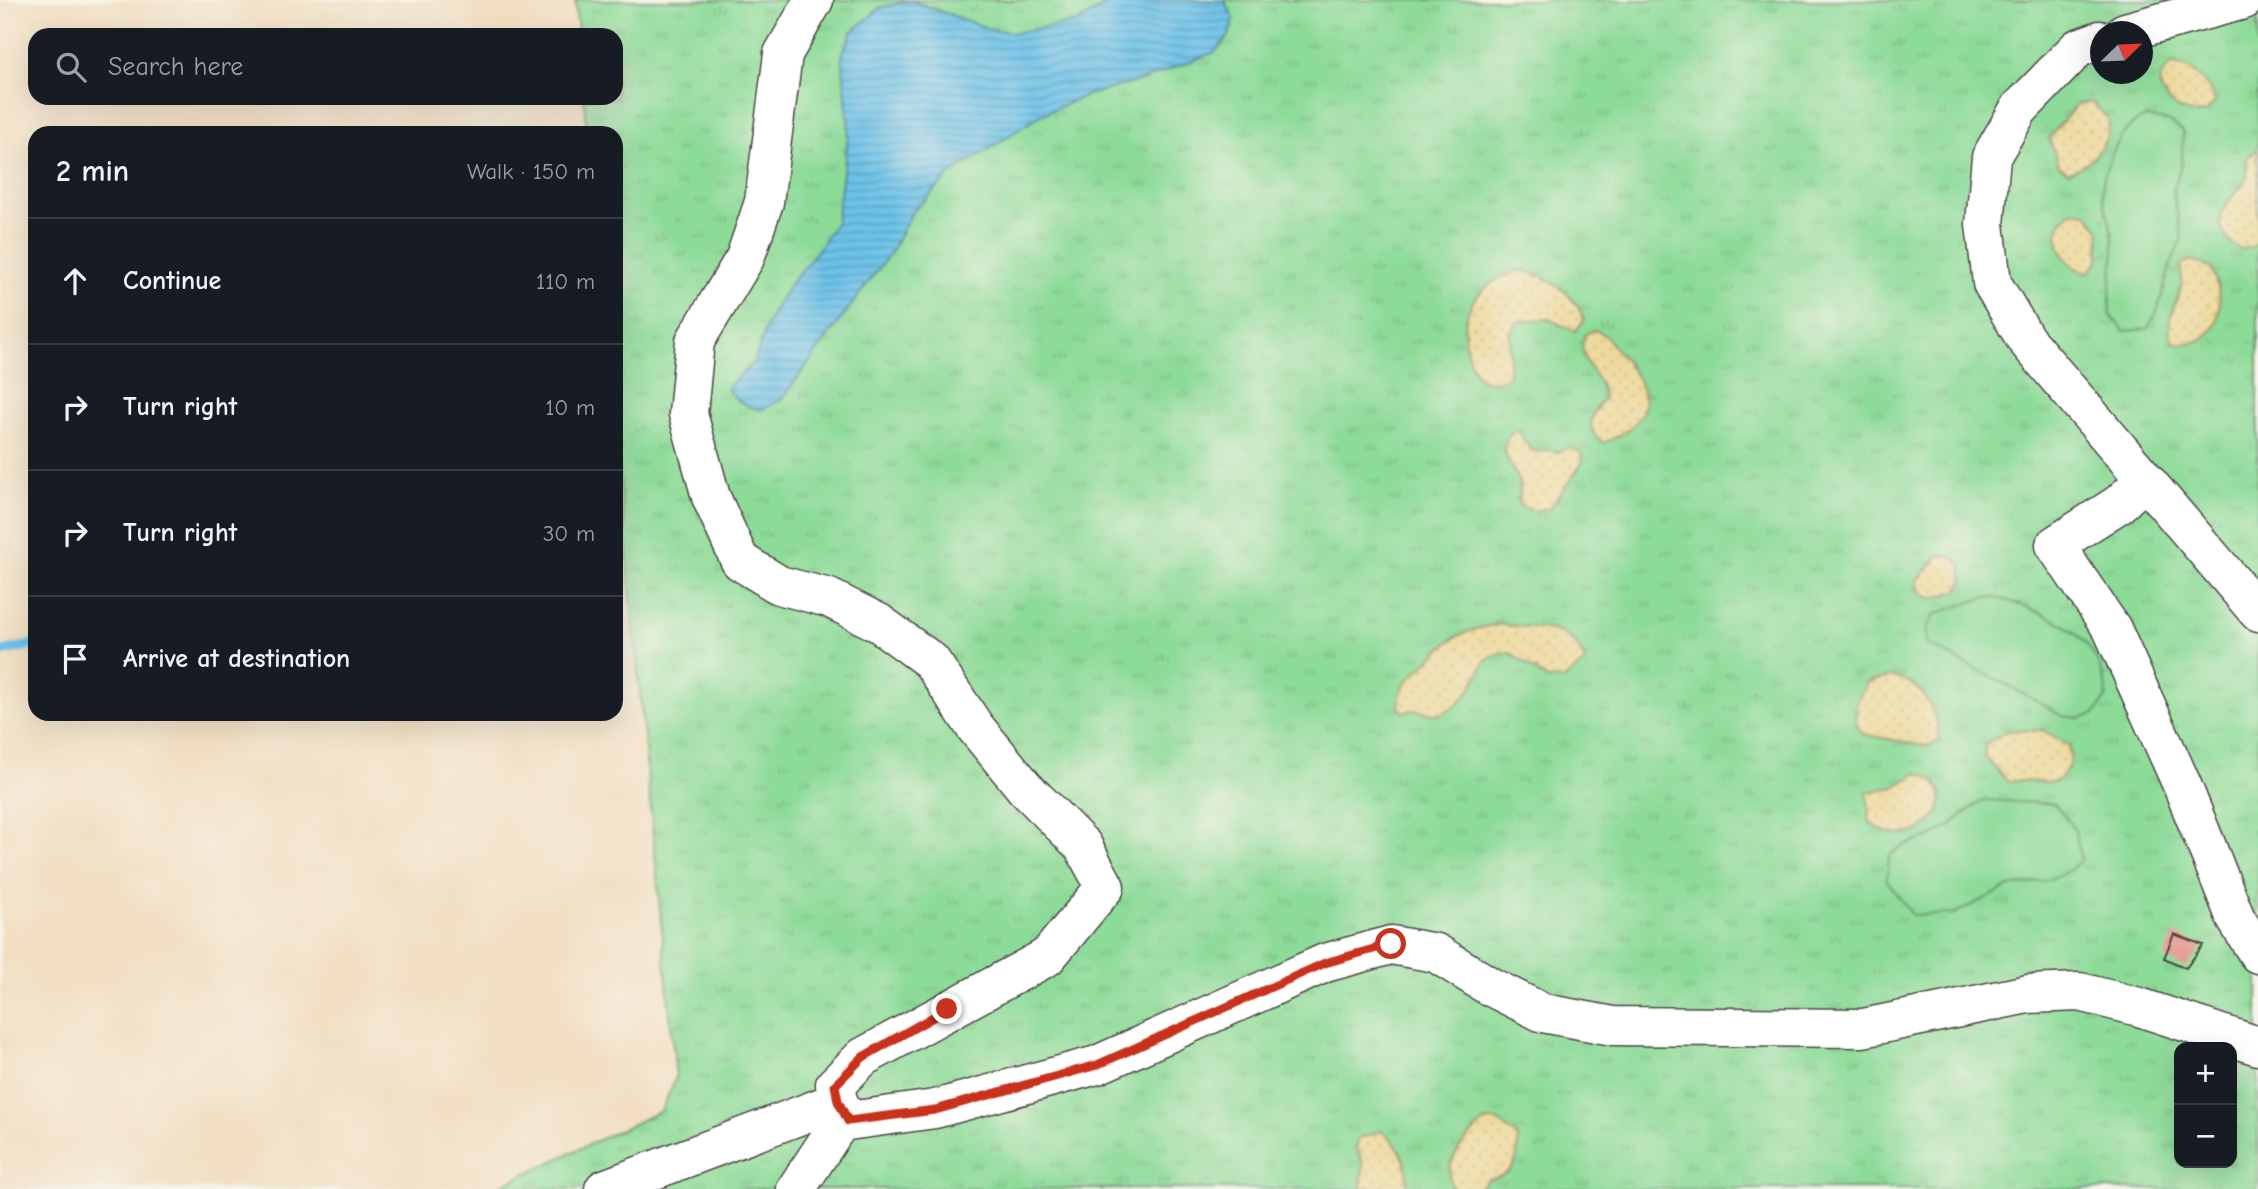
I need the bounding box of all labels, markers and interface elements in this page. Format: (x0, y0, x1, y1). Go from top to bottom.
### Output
north arrow (2090, 21, 2153, 84)
search box (28, 28, 623, 105)
icon: search (52, 48, 90, 86)
text: Search here (108, 52, 243, 82)
text: 2 min (56, 154, 129, 189)
text: Walk · 150 m (467, 158, 595, 185)
icon: ahead (56, 262, 94, 300)
text: Continue (123, 266, 221, 296)
text: 110 m (536, 268, 595, 295)
icon: right (56, 388, 94, 426)
text: Turn right (123, 392, 237, 422)
text: 10 m (545, 394, 595, 421)
icon: right (56, 514, 94, 552)
text: Turn right (123, 518, 237, 548)
text: 30 m (543, 520, 595, 547)
icon: arrive (56, 640, 94, 678)
text: Arrive at destination (123, 644, 350, 674)
route start (1375, 928, 1406, 959)
route end (931, 993, 962, 1024)
map controls (2174, 1042, 2237, 1168)
button: + (2174, 1042, 2237, 1105)
button: − (2174, 1105, 2237, 1168)

